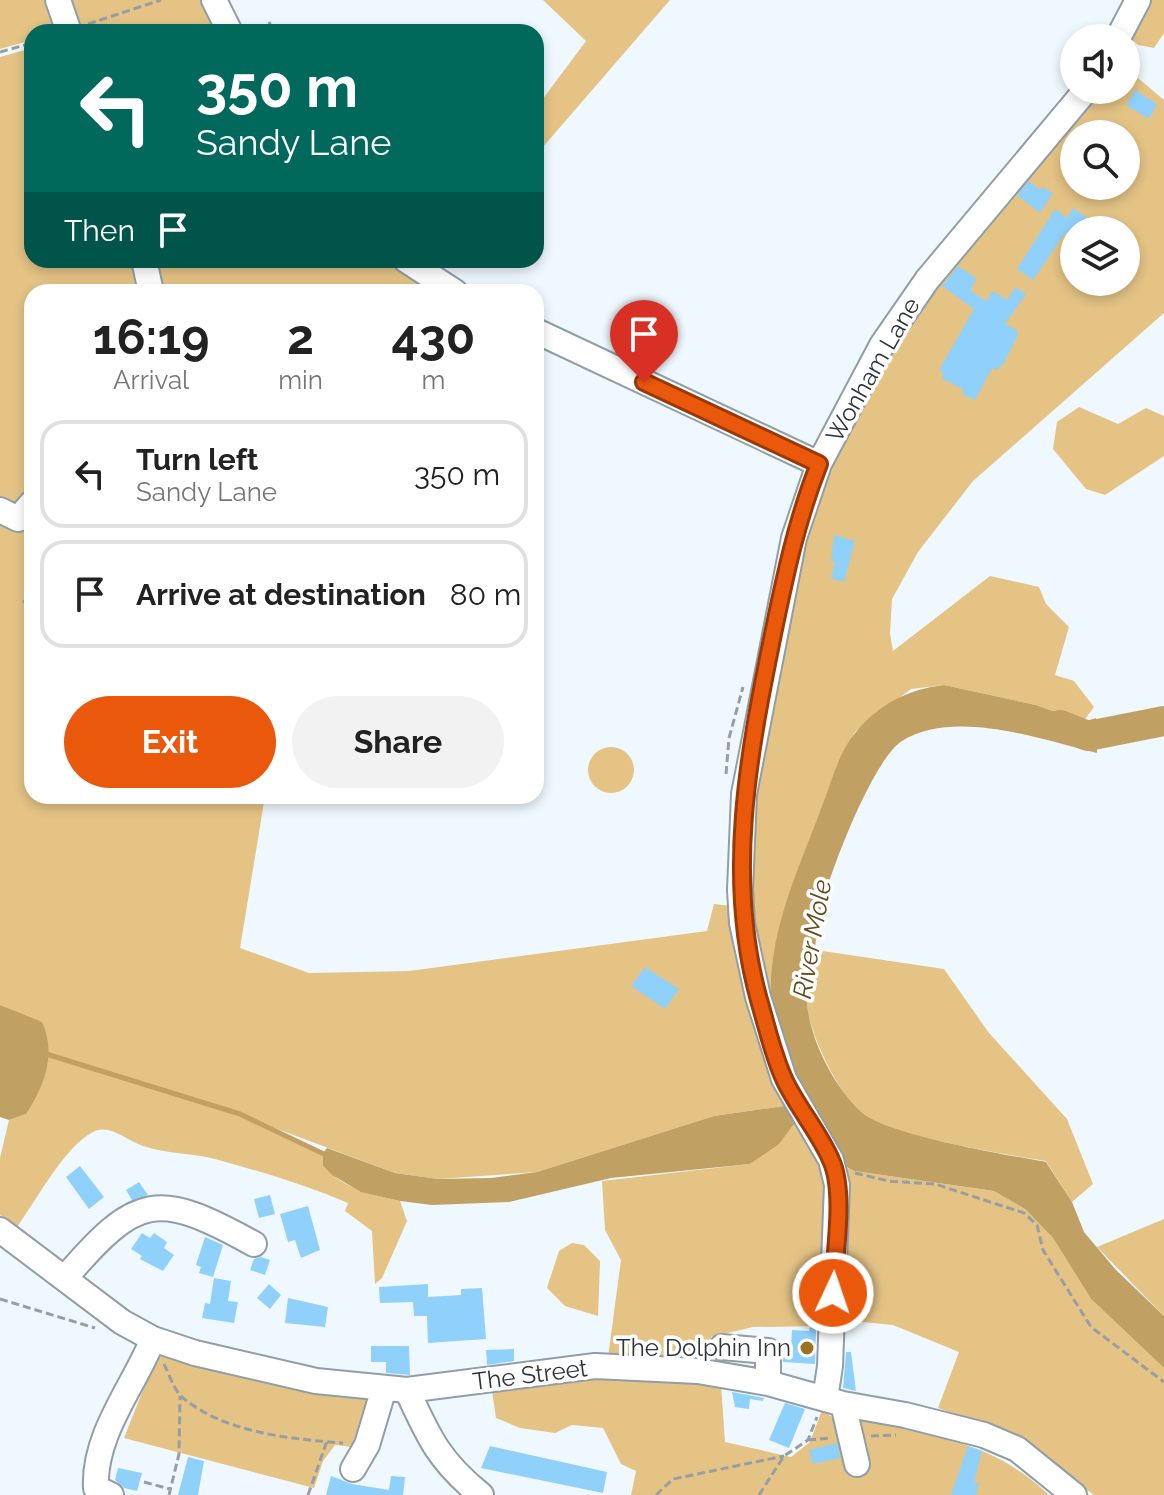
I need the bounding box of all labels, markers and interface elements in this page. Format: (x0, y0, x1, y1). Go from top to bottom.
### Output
map controls (1060, 24, 1140, 296)
button: sound (1060, 24, 1140, 104)
text: 350 m (196, 54, 358, 120)
icon: left (64, 56, 168, 160)
button: search (1060, 120, 1140, 200)
text: Sandy Lane (196, 121, 391, 163)
icon: arrive (151, 208, 195, 252)
text: Then (64, 213, 135, 248)
button: layers (1060, 216, 1140, 296)
street label: Wonham Lane (819, 292, 926, 447)
pin (610, 300, 678, 382)
text: 16:19 (93, 309, 209, 365)
text: 2 (287, 309, 314, 365)
text: 430 (392, 309, 475, 365)
icon: arrive (622, 312, 666, 356)
text: Arrival (113, 365, 189, 395)
text: min (278, 365, 323, 395)
text: m (421, 365, 445, 395)
text: Turn left (136, 442, 258, 477)
icon: left (68, 452, 112, 496)
text: 350 m (414, 457, 500, 492)
text: Sandy Lane (136, 477, 277, 507)
icon: arrive (68, 572, 112, 616)
text: Arrive at destination (136, 577, 426, 612)
text: 80 m (450, 577, 521, 612)
button: Exit (64, 696, 276, 788)
button: Share (292, 696, 504, 788)
water label: River Mole (787, 877, 837, 1001)
position arrow (791, 1251, 875, 1335)
place label: The Dolphin Inn (616, 1333, 791, 1362)
marker: The Dolphin Inn (798, 1339, 816, 1357)
street label: The Street (471, 1353, 589, 1396)

